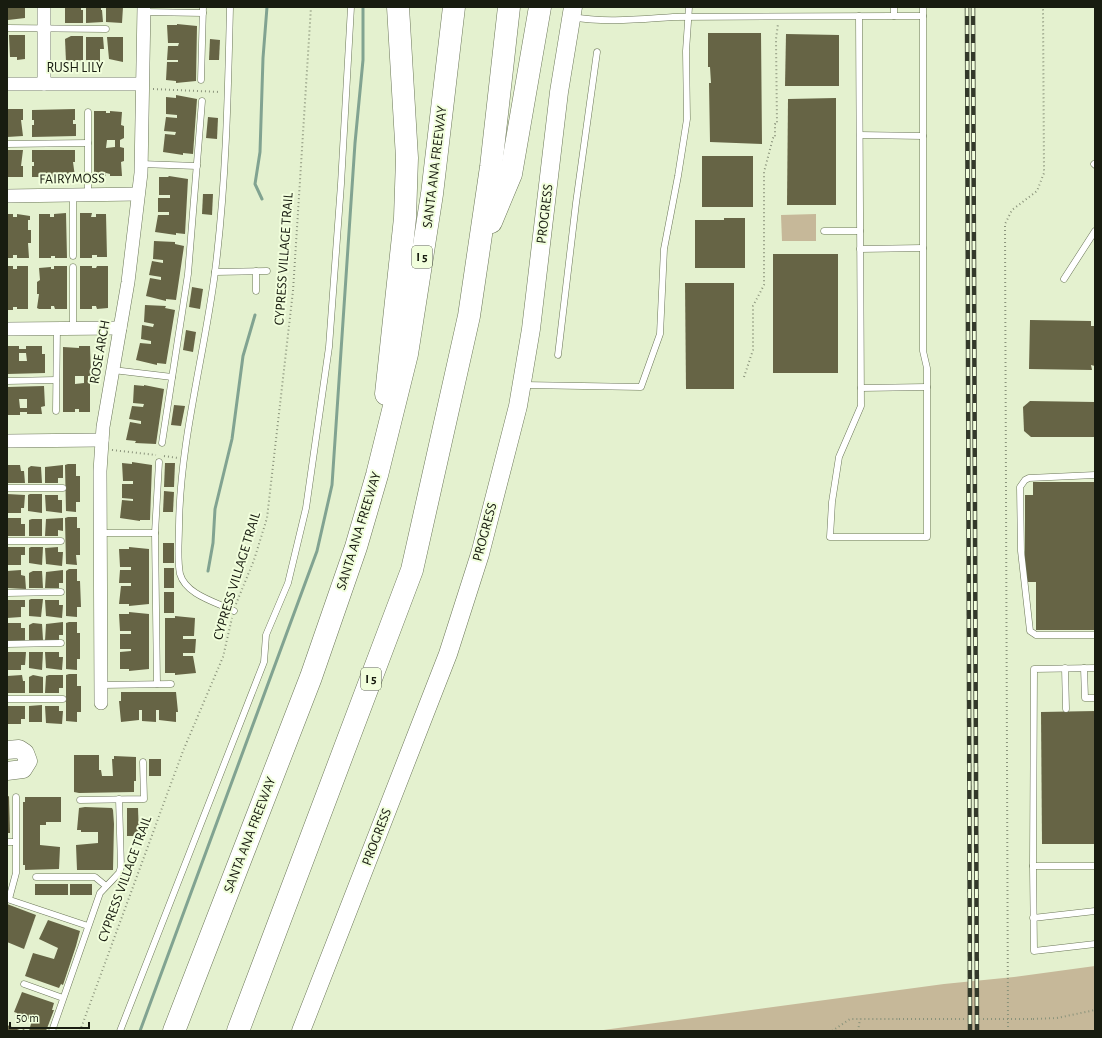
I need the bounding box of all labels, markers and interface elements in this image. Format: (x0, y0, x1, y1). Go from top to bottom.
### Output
street label: RUSH LILY (47, 61, 104, 75)
street label: SANTA ANA FREEWAY (421, 105, 450, 229)
street label: FAIRYMOSS (39, 171, 105, 187)
street label: PROGRESS (534, 183, 556, 245)
street label: CYPRESS VILLAGE TRAIL (272, 192, 296, 326)
road number: I 5 (412, 246, 432, 268)
street label: ROSE ARCH (87, 319, 113, 385)
street label: SANTA ANA FREEWAY (334, 470, 384, 592)
street label: PROGRESS (470, 501, 500, 563)
street label: CYPRESS VILLAGE TRAIL (211, 510, 263, 642)
road number: I 5 (361, 668, 381, 690)
street label: SANTA ANA FREEWAY (221, 775, 279, 895)
street label: PROGRESS (360, 807, 394, 867)
street label: CYPRESS VILLAGE TRAIL (96, 814, 154, 944)
scale bar (10, 1004, 89, 1030)
text: 50 m (16, 1012, 39, 1024)

